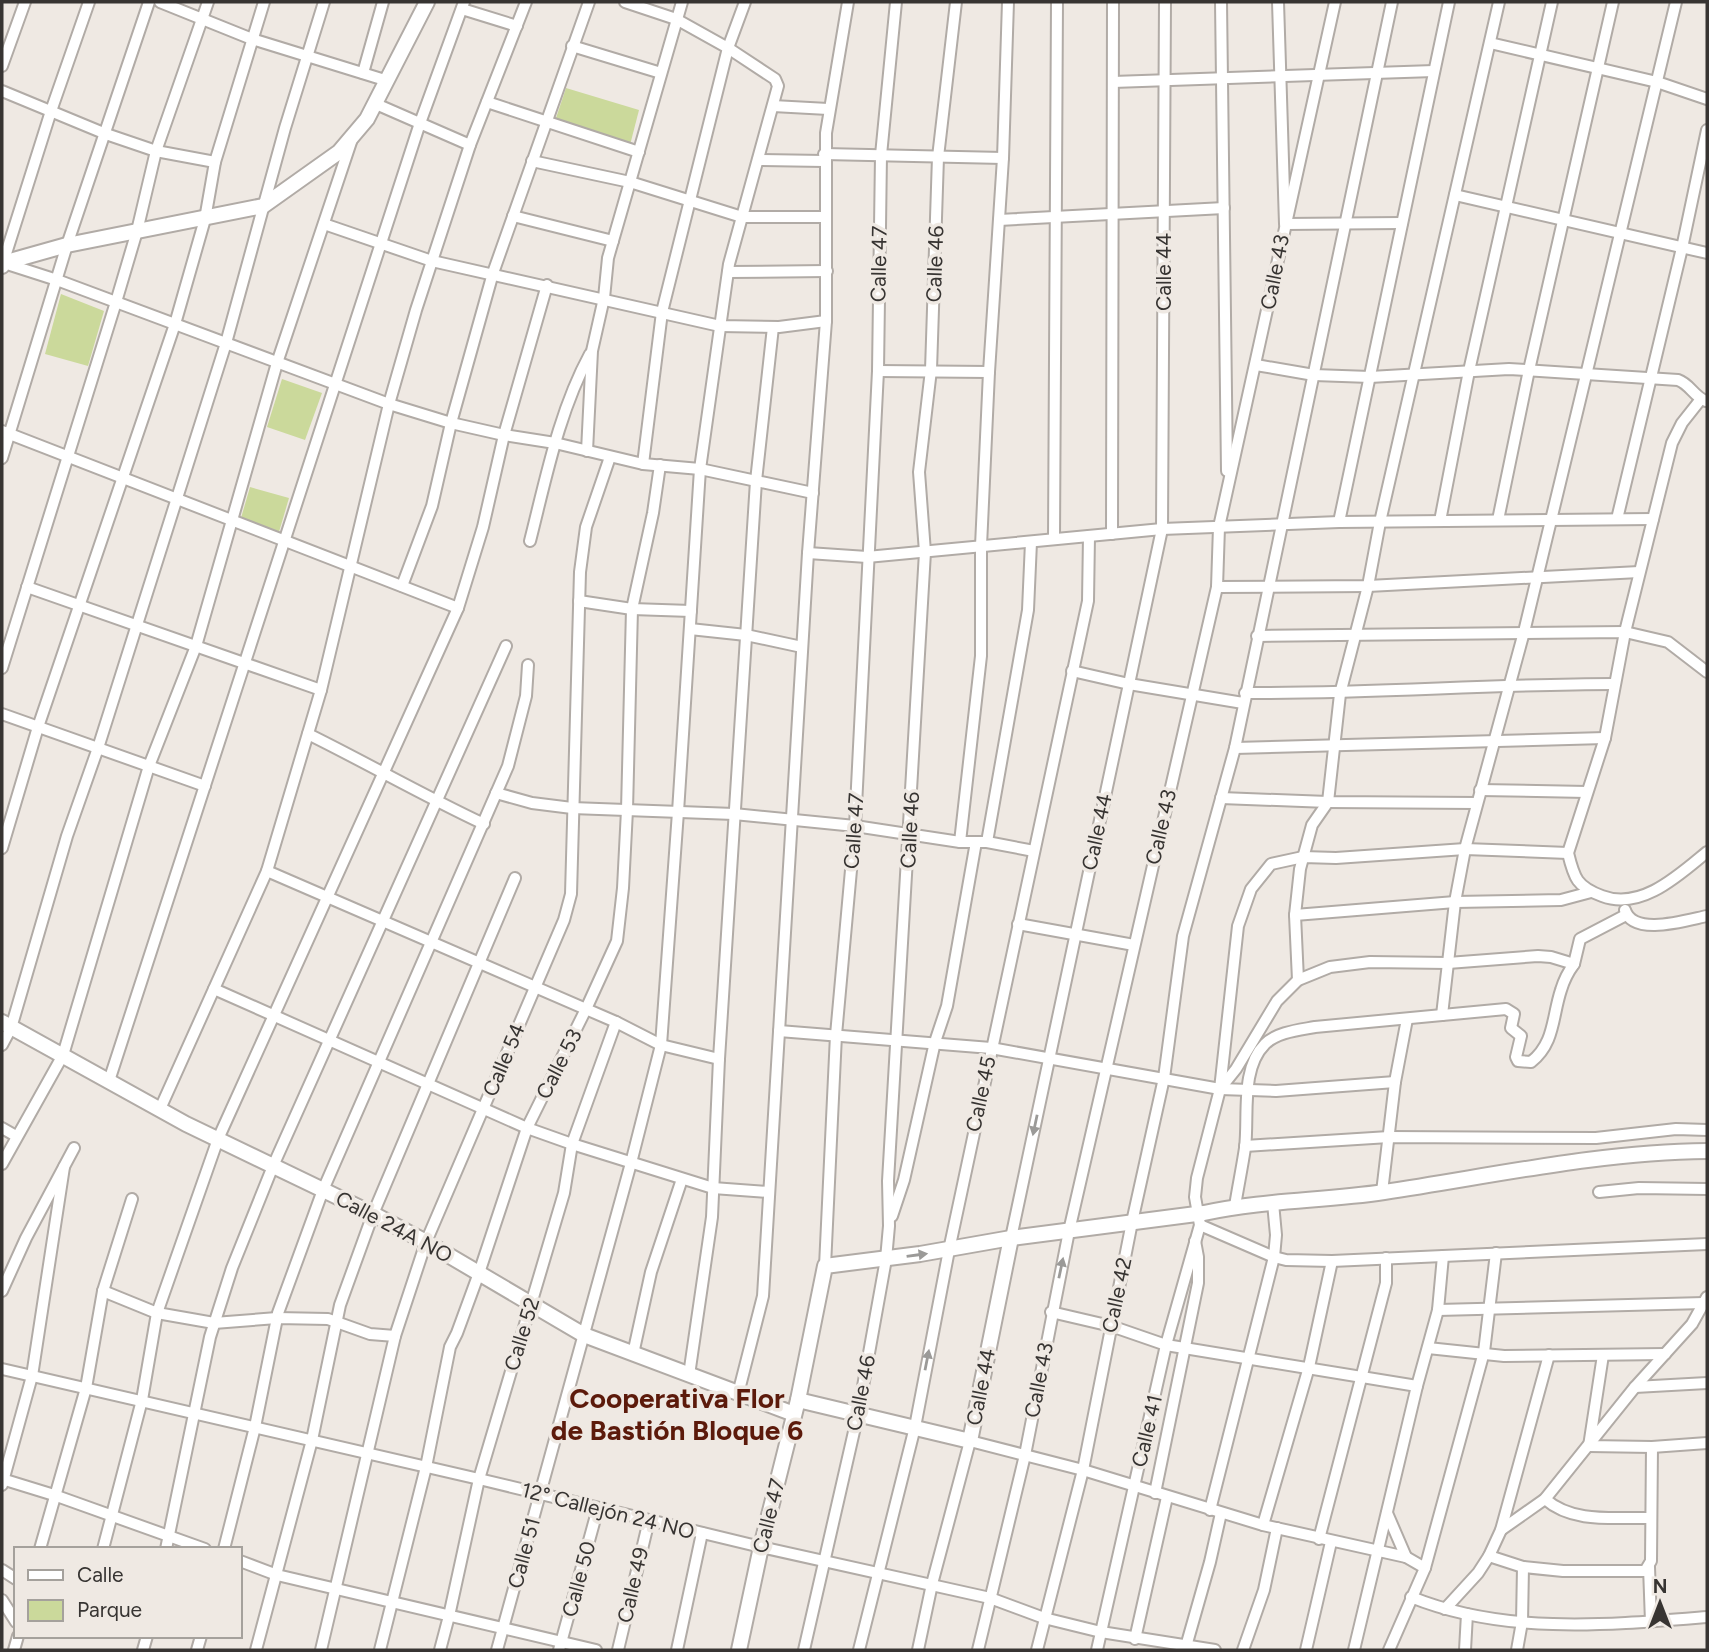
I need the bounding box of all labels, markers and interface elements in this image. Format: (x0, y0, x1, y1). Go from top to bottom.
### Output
street label: Calle 46 (921, 225, 948, 303)
street label: Calle 47 (865, 226, 892, 302)
street label: Calle 43 (1255, 232, 1294, 312)
street label: Calle 44 (1151, 233, 1176, 311)
street label: Calle 43 (1140, 787, 1181, 867)
street label: Calle 46 (895, 791, 924, 869)
street label: Calle 44 (1076, 791, 1117, 873)
street label: Calle 47 (838, 792, 869, 870)
street label: Calle 54 (477, 1020, 530, 1100)
street label: Calle 53 (530, 1025, 587, 1103)
street label: Calle 45 (960, 1054, 1001, 1134)
one-way arrow (1029, 1114, 1040, 1136)
street label: Calle 24A NO (332, 1185, 457, 1268)
one-way arrow (907, 1249, 929, 1260)
street label: Calle 42 (1096, 1255, 1137, 1335)
one-way arrow (1056, 1257, 1067, 1279)
street label: Calle 52 (499, 1294, 545, 1374)
street label: Calle 43 (1019, 1340, 1058, 1420)
street label: Calle 44 (961, 1346, 1000, 1427)
one-way arrow (922, 1349, 933, 1371)
street label: Calle 46 (841, 1353, 880, 1433)
district label: Cooperativa Flor de Bastión Bloque 6 (551, 1381, 803, 1447)
street label: Calle 41 (1126, 1392, 1167, 1469)
street label: Calle 47 (747, 1476, 790, 1556)
street label: 12° Callejón 24 NO (519, 1477, 697, 1544)
street label: Calle 51 (502, 1515, 545, 1591)
street label: Calle 50 (556, 1538, 601, 1619)
street label: Calle 49 (612, 1545, 653, 1625)
legend (14, 1547, 242, 1638)
text: Calle (77, 1562, 124, 1587)
north arrow (1625, 1568, 1695, 1638)
text: N (1653, 1575, 1667, 1598)
text: Parque (77, 1597, 142, 1622)

